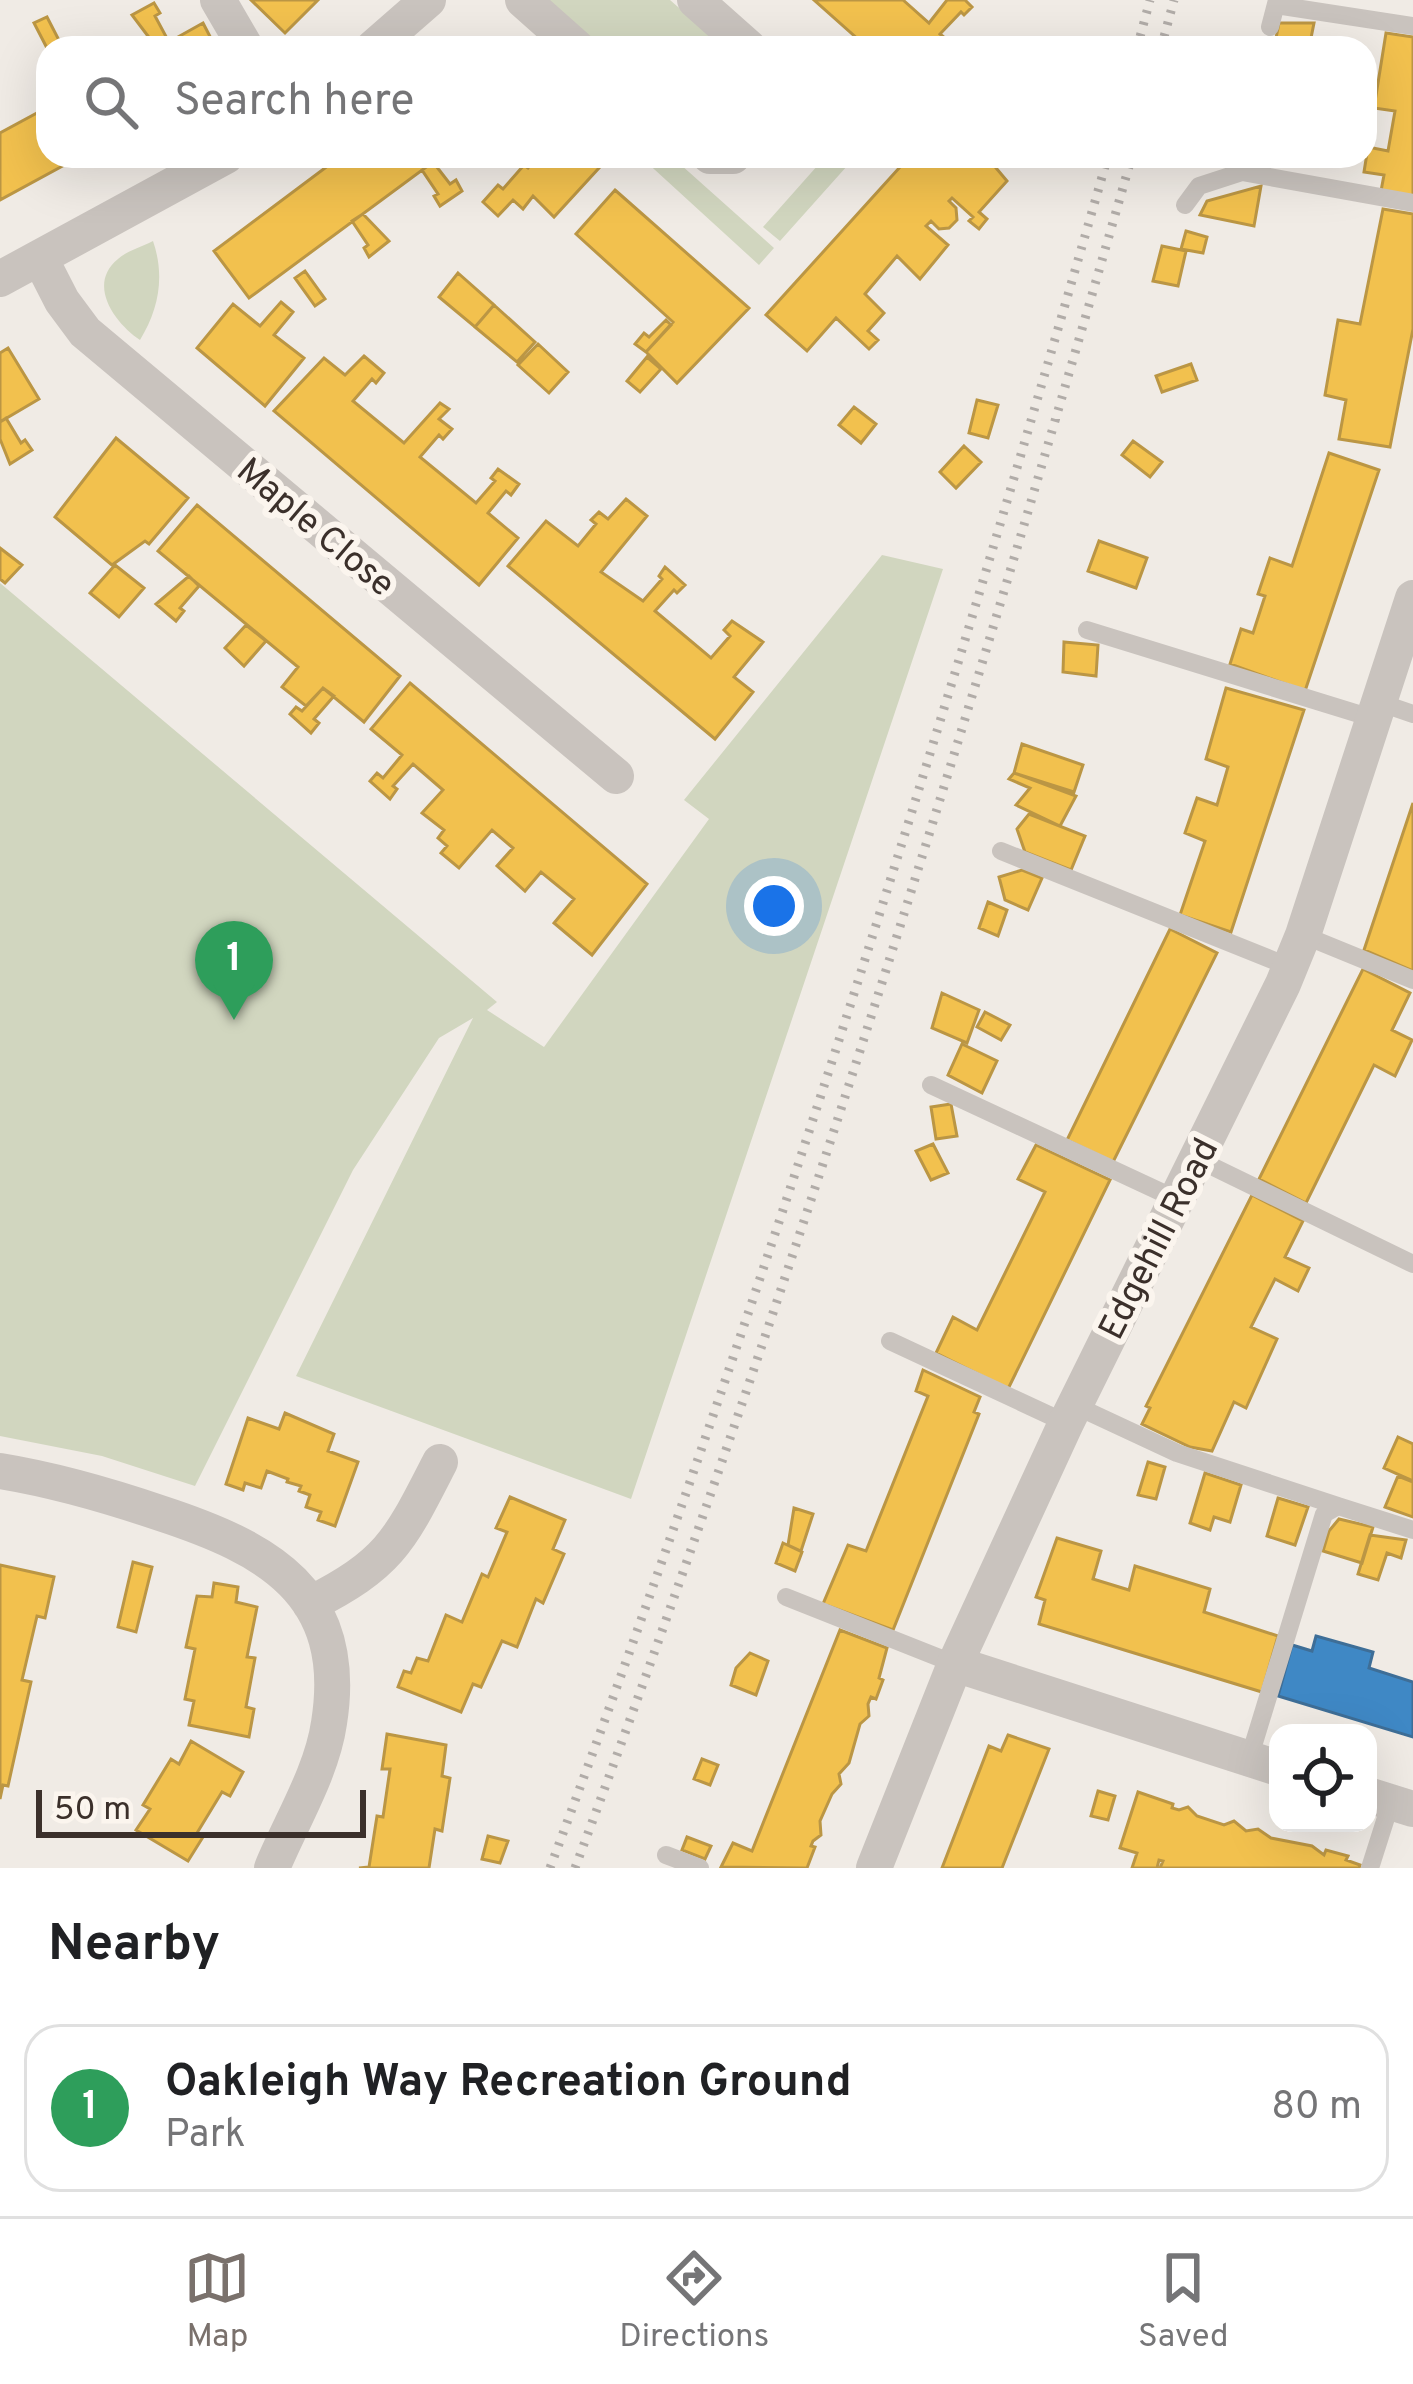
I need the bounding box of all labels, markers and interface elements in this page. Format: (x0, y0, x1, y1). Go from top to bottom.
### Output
search box (36, 36, 1377, 168)
icon: search (78, 69, 144, 135)
text: Search here (174, 74, 414, 131)
street label: Maple Close (226, 449, 403, 609)
your location (744, 876, 804, 936)
pin: 1 (195, 921, 273, 1020)
street label: Edgehill Road (1090, 1131, 1231, 1348)
map controls (1269, 1724, 1377, 1832)
button: locate (1269, 1724, 1377, 1832)
scale bar (36, 1784, 366, 1837)
text: 50 m (54, 1790, 131, 1832)
text: Nearby (48, 1914, 220, 1979)
text: Oakleigh Way Recreation Ground (165, 2055, 852, 2112)
text: 1 (82, 2084, 98, 2133)
text: 80 m (1271, 2084, 1362, 2133)
text: Park (165, 2112, 246, 2161)
tab: Map (184, 2245, 250, 2359)
tab: Directions (619, 2245, 769, 2359)
tab: Saved (1138, 2245, 1229, 2359)

